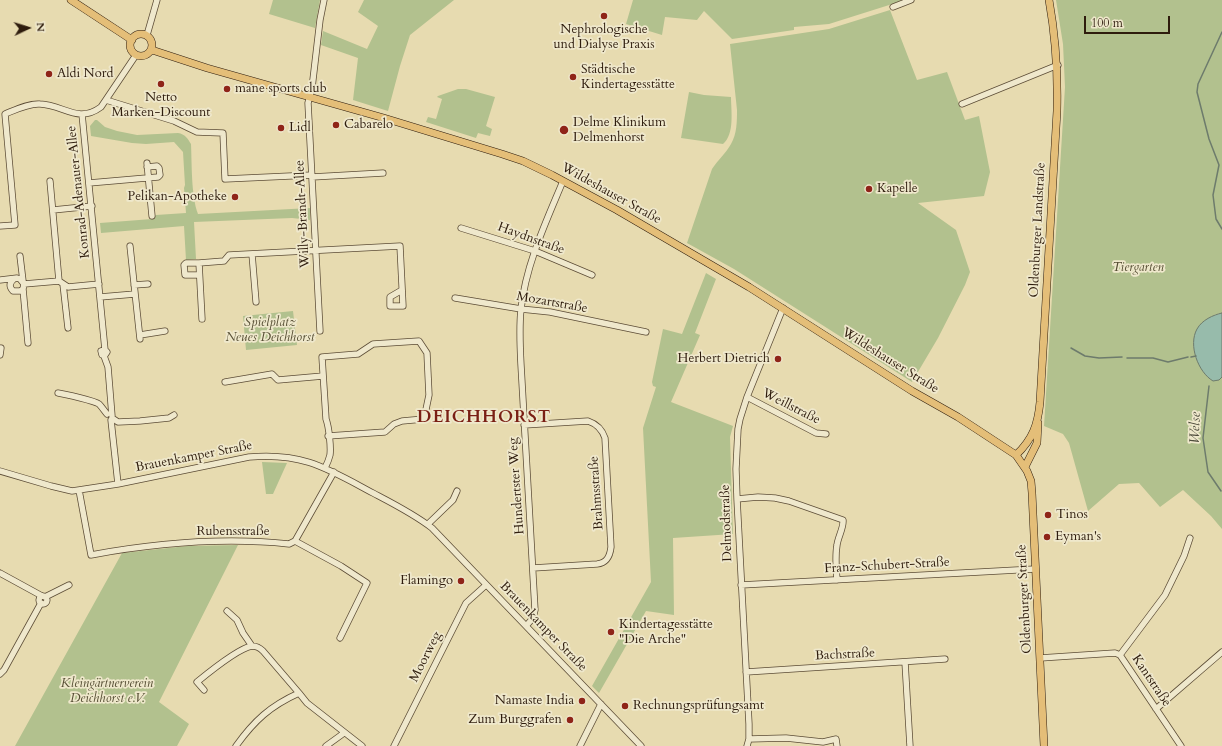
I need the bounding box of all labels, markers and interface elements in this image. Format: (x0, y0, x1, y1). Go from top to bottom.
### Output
north arrow (8, 8, 48, 48)
scale bar (1086, 8, 1172, 34)
marker: Nephrologische und Dialyse Praxis (599, 11, 609, 21)
text: 100 m (1091, 15, 1123, 31)
text: N (33, 22, 48, 32)
place label: Nephrologische und Dialyse Praxis (553, 22, 655, 53)
place label: Städtische Kindertagesstätte (581, 62, 675, 93)
place label: Aldi Nord (57, 66, 113, 82)
marker: Aldi Nord (44, 69, 54, 79)
marker: Städtische Kindertagesstätte (568, 72, 578, 82)
marker: Netto Marken-Discount (156, 79, 166, 89)
place label: mane sports club (235, 81, 327, 97)
marker: mane sports club (222, 84, 232, 94)
place label: Netto Marken-Discount (112, 90, 210, 121)
place label: Delme Klinikum Delmenhorst (573, 115, 666, 146)
place label: Cabarelo (344, 117, 393, 133)
place label: Lidl (289, 120, 311, 136)
marker: Cabarelo (331, 120, 341, 130)
marker: Lidl (276, 123, 286, 133)
marker: Delme Klinikum Delmenhorst (558, 124, 570, 136)
street label: Konrad-Adenauer-Allee (64, 125, 94, 259)
street label: Willy-Brandt-Allee (292, 159, 314, 269)
street label: Wildeshauser Straße (558, 160, 664, 228)
street label: Oldenburger Landstraße (1027, 162, 1049, 298)
place label: Kapelle (877, 181, 918, 197)
marker: Kapelle (864, 184, 874, 194)
place label: Pelikan-Apotheke (127, 189, 227, 205)
marker: Pelikan-Apotheke (230, 192, 240, 202)
street label: Haydnstraße (495, 220, 567, 258)
park label: Tiergarten (1112, 260, 1164, 276)
street label: Mozartstraße (515, 289, 589, 317)
park label: Spielplatz Neues Deichhorst (225, 315, 315, 346)
street label: Wildeshauser Straße (839, 325, 941, 397)
place label: Herbert Dietrich (678, 351, 770, 367)
marker: Herbert Dietrich (773, 354, 783, 364)
street label: Weillstraße (759, 386, 823, 428)
district label: DEICHHORST (417, 408, 551, 428)
water label: Welse (1187, 412, 1205, 444)
street label: Hundertster Weg (506, 437, 528, 535)
street label: Brauenkamper Straße (134, 438, 254, 476)
street label: Brahmsstraße (587, 455, 607, 531)
street label: Delmodstraße (718, 484, 736, 562)
place label: Tinos (1056, 507, 1088, 523)
marker: Tinos (1043, 510, 1053, 520)
street label: Rubensstraße (196, 524, 270, 540)
place label: Eyman's (1055, 529, 1101, 545)
marker: Eyman's (1042, 532, 1052, 542)
street label: Oldenburger Straße (1014, 544, 1036, 654)
street label: Franz-Schubert-Straße (824, 555, 950, 577)
place label: Flamingo (400, 573, 453, 589)
marker: Flamingo (456, 576, 466, 586)
street label: Brauenkamper Straße (496, 579, 590, 675)
place label: Kindertagesstätte "Die Arche" (619, 617, 713, 648)
marker: Kindertagesstätte "Die Arche" (606, 627, 616, 637)
street label: Moorweg (407, 629, 445, 685)
street label: Bachstraße (815, 646, 875, 664)
street label: Kantstraße (1128, 652, 1174, 710)
park label: Kleingärtnerverein Deichhorst e.V. (61, 676, 153, 707)
place label: Namaste India (495, 693, 574, 709)
marker: Namaste India (577, 696, 587, 706)
place label: Rechnungsprüfungsamt (633, 698, 764, 714)
marker: Rechnungsprüfungsamt (620, 701, 630, 711)
place label: Zum Burggrafen (468, 712, 562, 728)
marker: Zum Burggrafen (565, 715, 575, 725)

